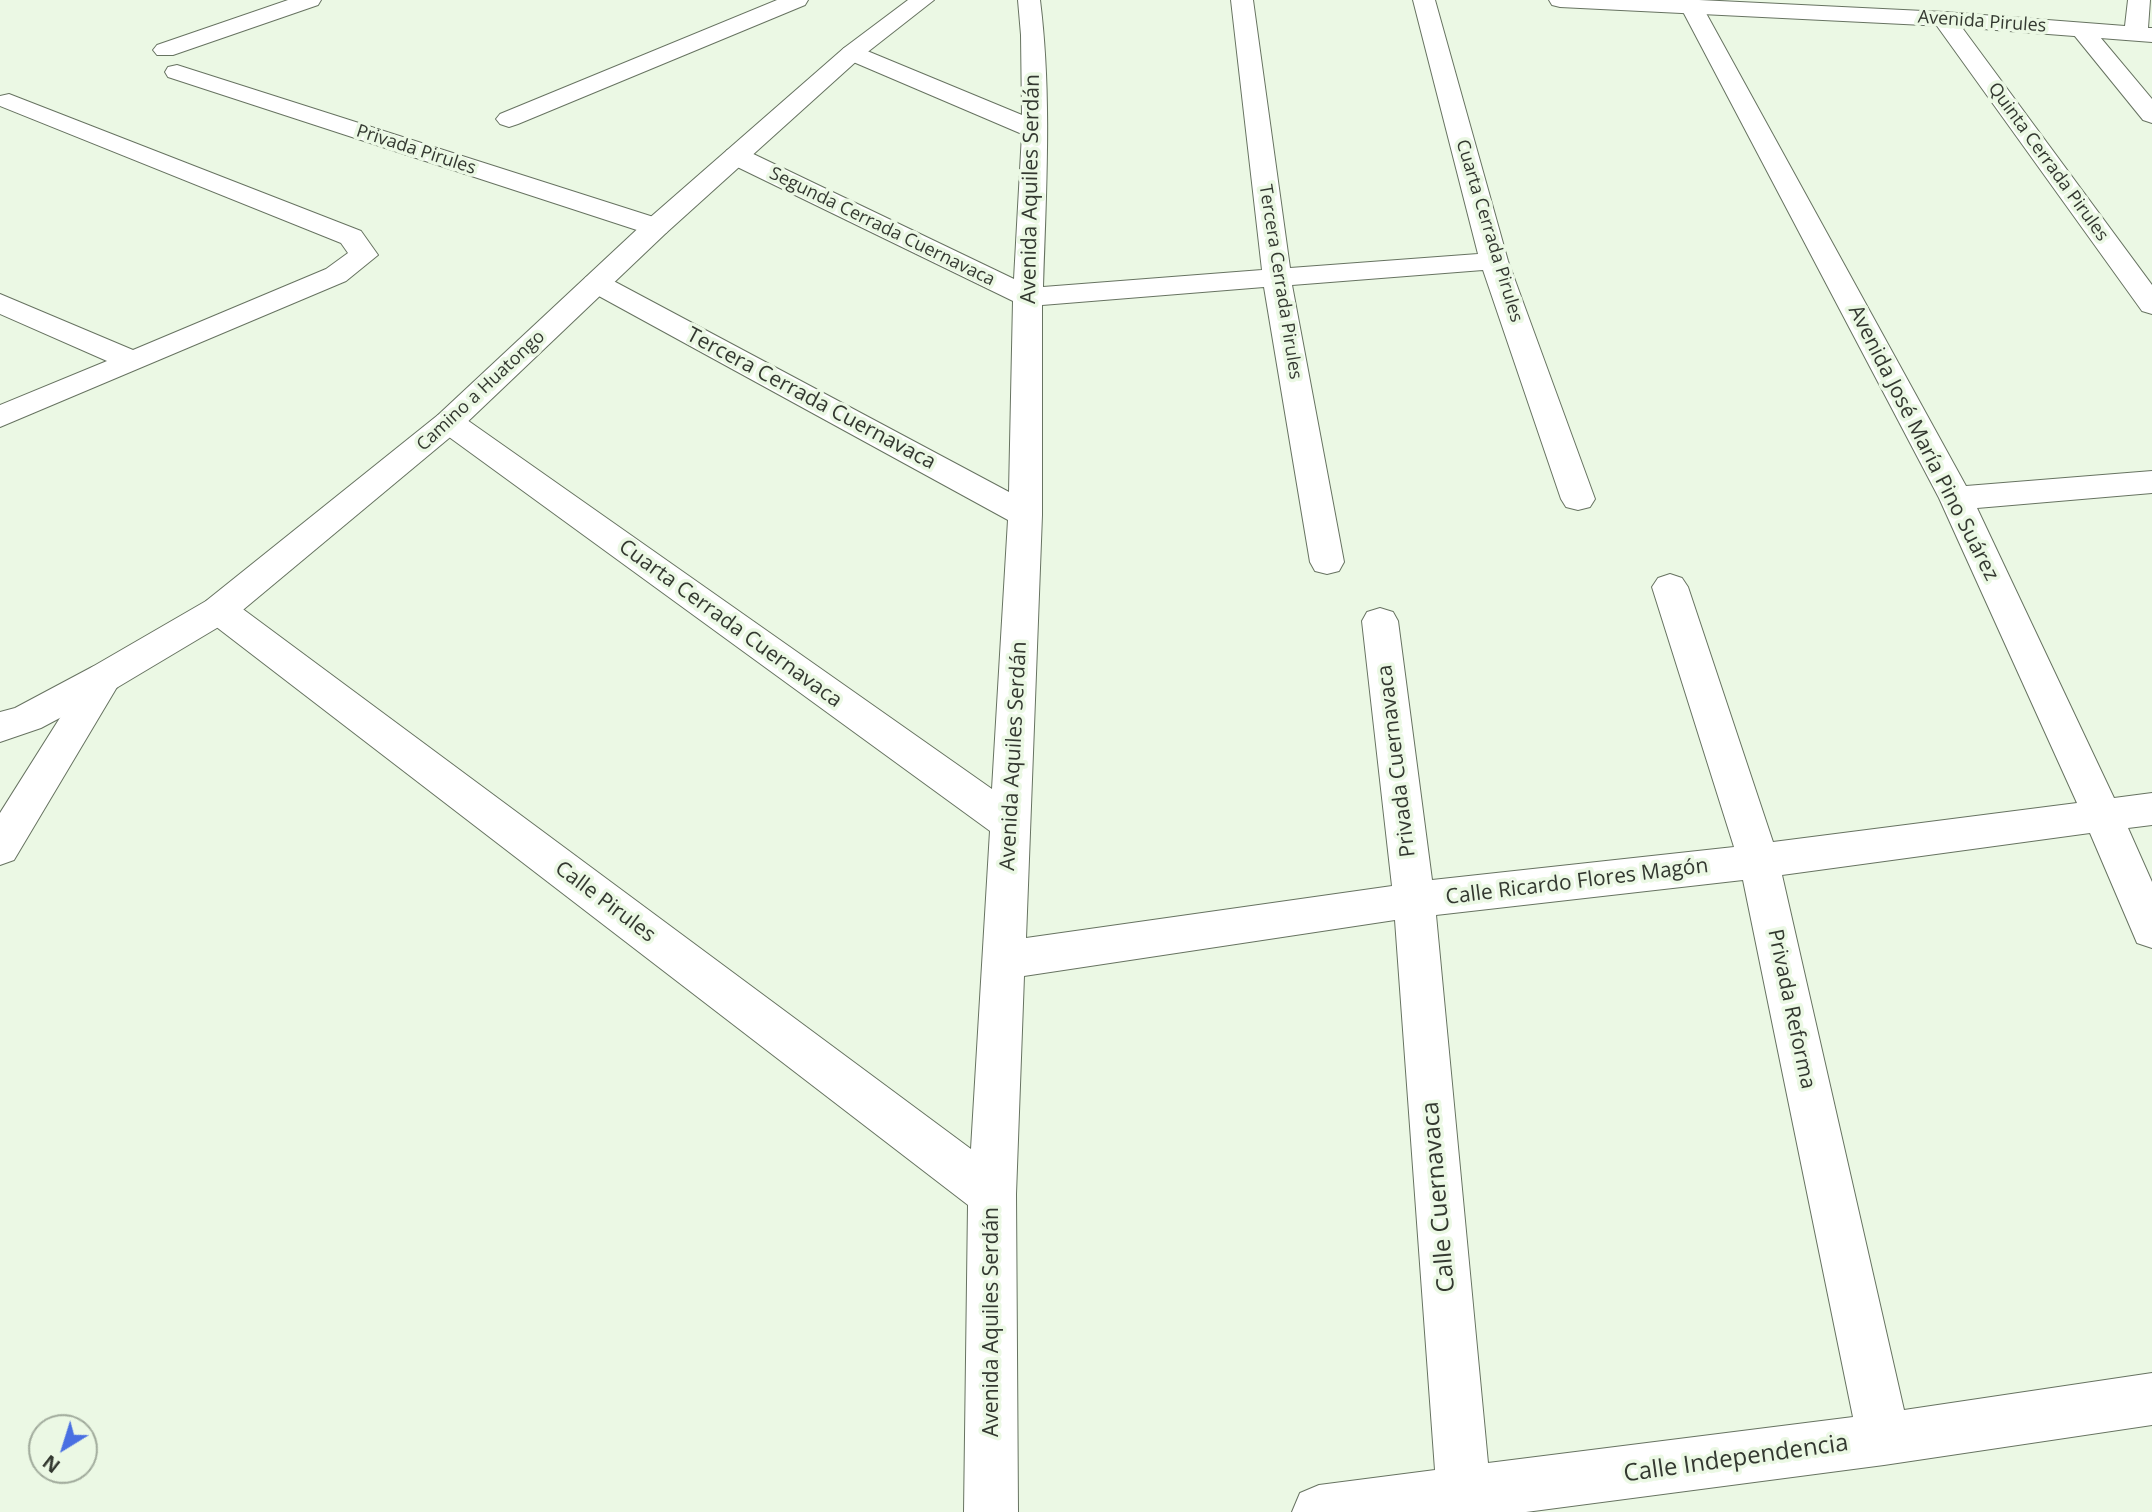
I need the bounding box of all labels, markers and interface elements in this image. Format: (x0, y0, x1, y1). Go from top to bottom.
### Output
street label: Avenida Pirules (1917, 7, 2047, 37)
street label: Avenida Aquiles Serdán (1016, 74, 1046, 304)
street label: Quinta Cerrada Pirules (1983, 79, 2113, 245)
street label: Privada Pirules (354, 121, 478, 179)
street label: Cuarta Cerrada Pirules (1451, 137, 1527, 325)
street label: Segunda Cerrada Cuernavaca (766, 163, 998, 291)
street label: Tercera Cerrada Pirules (1254, 183, 1306, 381)
street label: Avenida José María Pino Suárez (1842, 301, 2004, 585)
street label: Tercera Cerrada Cuernavaca (682, 323, 940, 475)
street label: Camino a Huatongo (413, 326, 549, 456)
street label: Cuarta Cerrada Cuernavaca (613, 535, 847, 713)
street label: Avenida Aquiles Serdán (995, 641, 1033, 871)
street label: Privada Cuernavaca (1373, 663, 1421, 859)
street label: Calle Ricardo Flores Magón (1444, 853, 1710, 911)
street label: Calle Pirules (550, 856, 660, 948)
street label: Privada Reforma (1762, 927, 1820, 1091)
street label: Calle Cuernavaca (1416, 1100, 1462, 1294)
street label: Avenida Aquiles Serdán (979, 1207, 1005, 1437)
north arrow (28, 1414, 98, 1484)
street label: Calle Independencia (1622, 1429, 1850, 1489)
text: N (37, 1449, 65, 1479)

